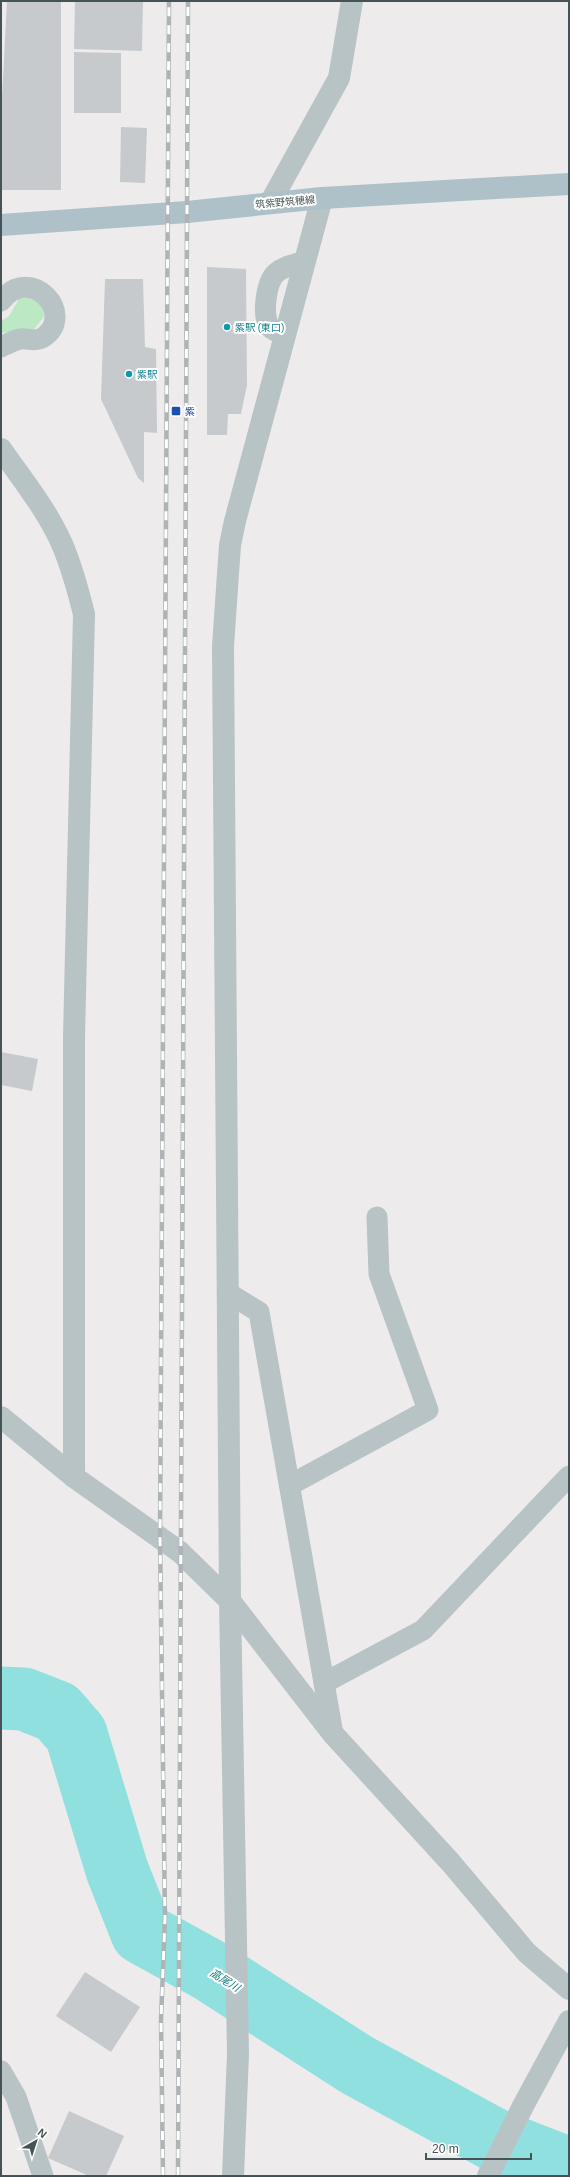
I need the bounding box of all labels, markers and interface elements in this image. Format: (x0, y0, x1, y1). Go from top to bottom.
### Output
street label: 筑紫野筑穂線 (255, 194, 315, 210)
marker: 紫駅 (東口) (222, 322, 232, 332)
place label: 紫駅 (東口) (235, 322, 284, 333)
marker: 紫駅 (124, 369, 134, 379)
place label: 紫駅 (137, 369, 158, 380)
marker: 紫 (170, 405, 182, 417)
place label: 紫 (185, 406, 195, 417)
water label: 高尾川 (208, 1966, 243, 1994)
north arrow (16, 2121, 56, 2161)
text: N (35, 2126, 49, 2140)
scale bar (426, 2135, 531, 2161)
text: 20 m (432, 2142, 459, 2156)

